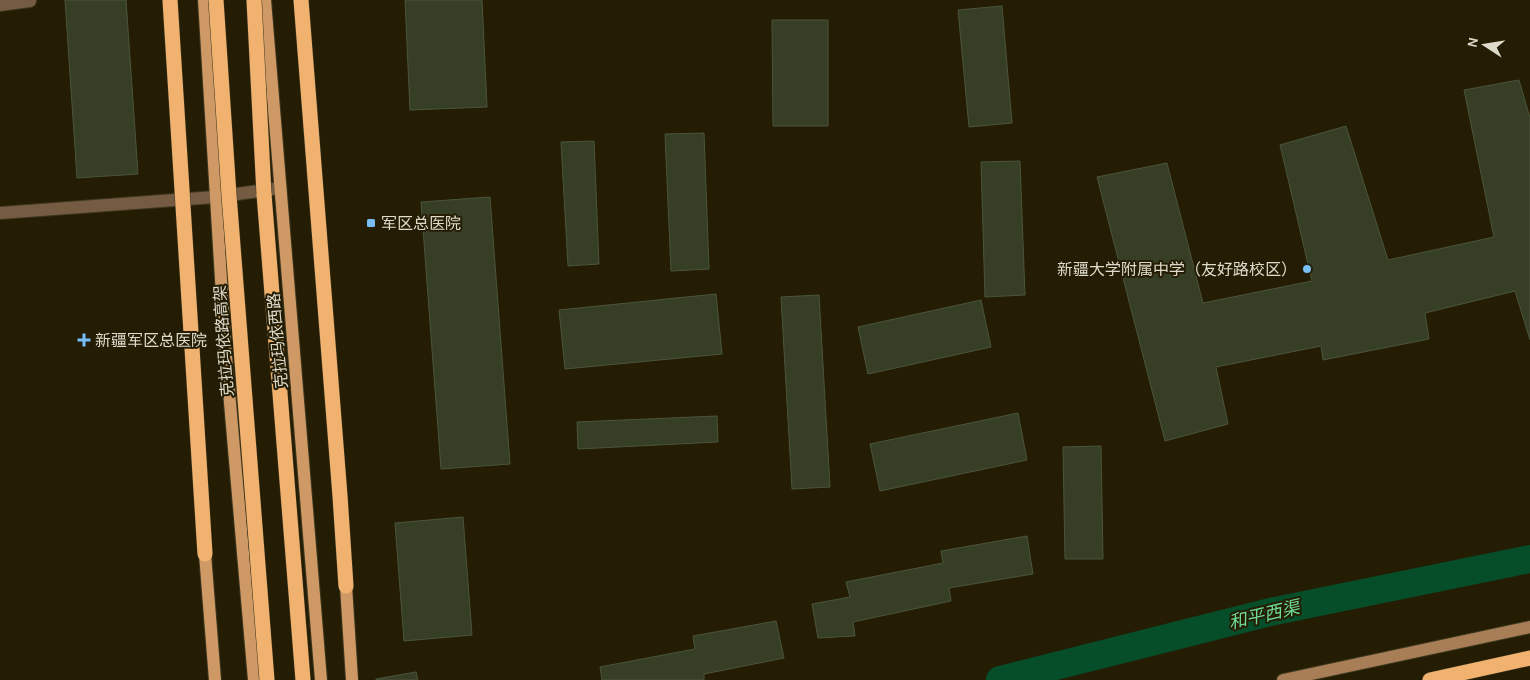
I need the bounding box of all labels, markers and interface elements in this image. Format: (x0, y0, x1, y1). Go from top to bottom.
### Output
north arrow (1460, 20, 1510, 70)
text: N (1463, 36, 1482, 49)
place label: 军区总医院 (381, 214, 461, 233)
marker: 军区总医院 (365, 217, 377, 229)
place label: 新疆大学附属中学（友好路校区） (1057, 260, 1297, 279)
marker: 新疆大学附属中学（友好路校区） (1301, 263, 1313, 275)
street label: 克拉玛依路高架 (210, 284, 237, 397)
street label: 克拉玛依西路 (264, 292, 291, 390)
place label: 新疆军区总医院 (95, 331, 207, 350)
marker: 新疆军区总医院 (77, 333, 91, 347)
water label: 和平西渠 (1226, 596, 1304, 634)

